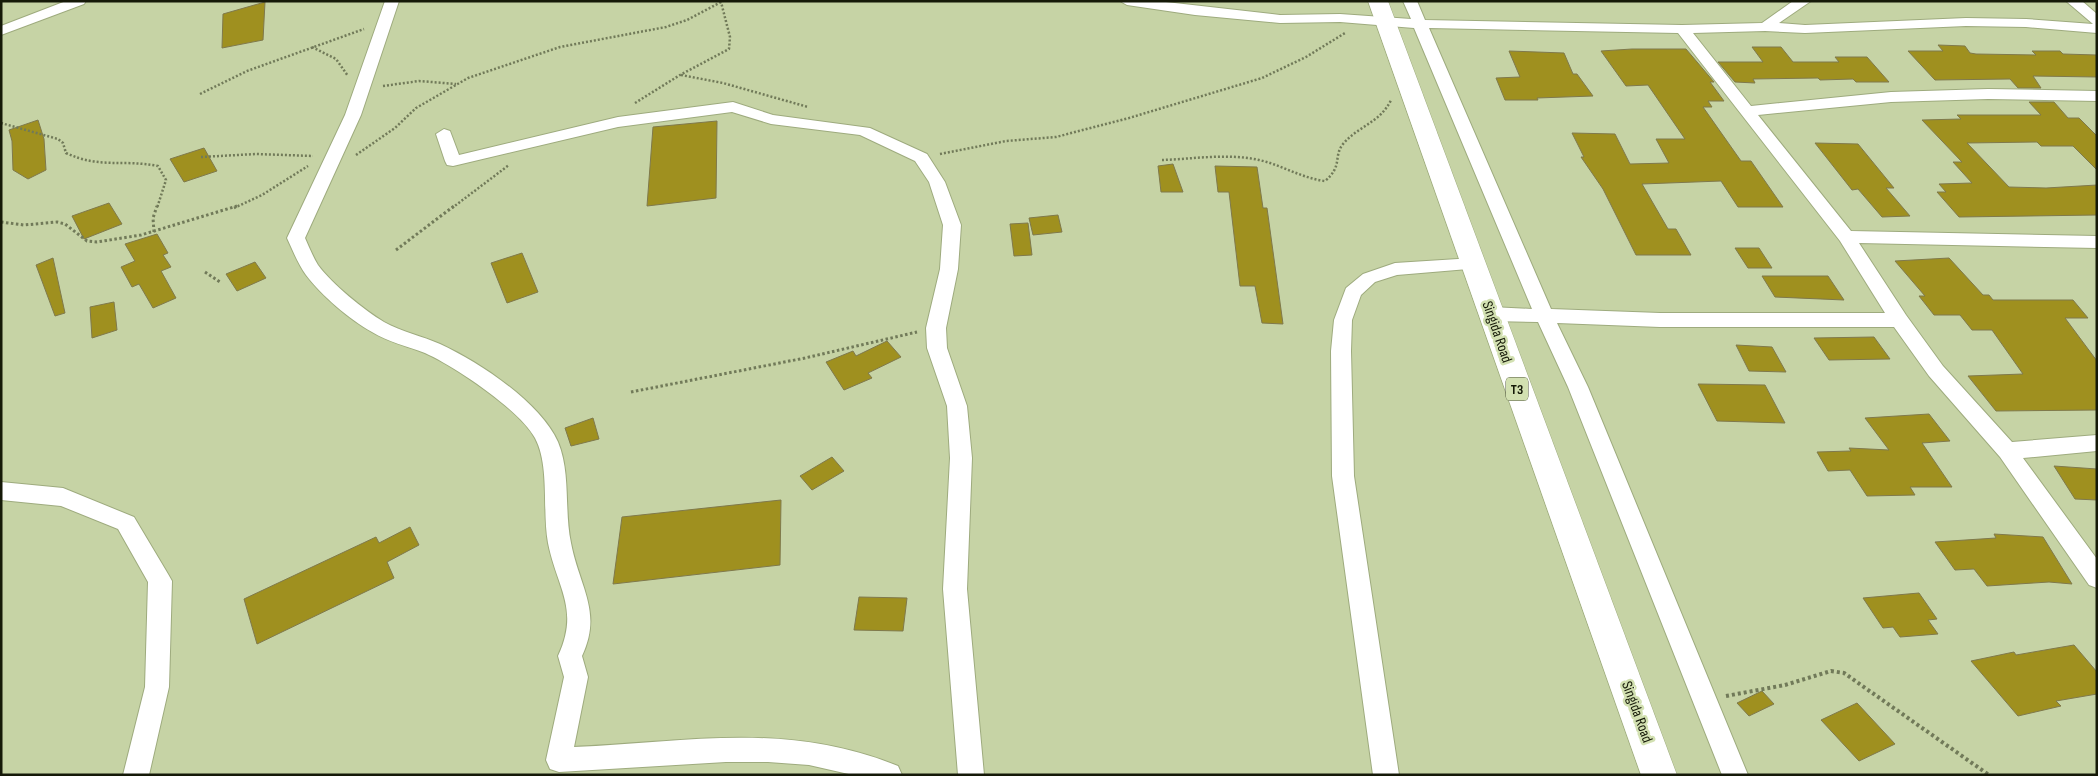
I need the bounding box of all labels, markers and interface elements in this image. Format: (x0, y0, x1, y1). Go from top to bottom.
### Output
street label: Singida Road (1478, 299, 1516, 365)
road number: T3 (1506, 378, 1528, 400)
street label: Singida Road (1617, 679, 1657, 745)

